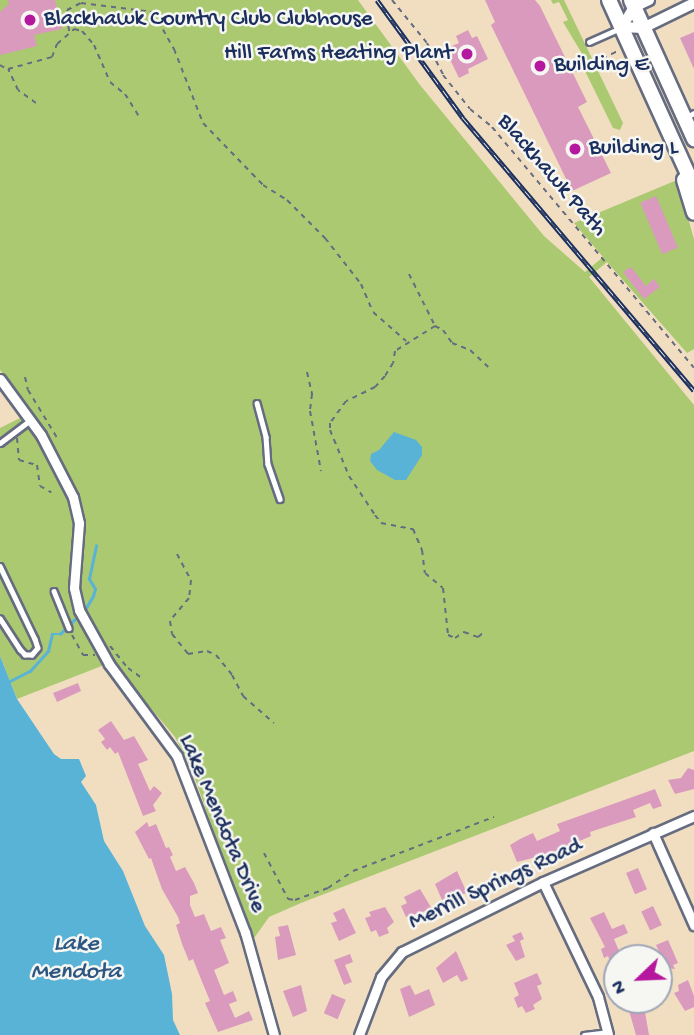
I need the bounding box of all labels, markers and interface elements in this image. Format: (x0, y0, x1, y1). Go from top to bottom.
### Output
place label: Blackhawk Country Club Clubhouse (44, 6, 373, 34)
marker: Blackhawk Country Club Clubhouse (22, 12, 38, 28)
place label: Hill Farms Heating Plant (224, 40, 453, 68)
marker: Hill Farms Heating Plant (459, 46, 475, 62)
place label: Building E (554, 52, 649, 80)
marker: Building E (532, 58, 548, 74)
street label: Blackhawk Path (490, 109, 612, 243)
place label: Building L (589, 135, 678, 163)
marker: Building L (567, 141, 583, 157)
street label: Lake Mendota Drive (171, 731, 271, 917)
street label: Merrill Springs Road (405, 833, 587, 937)
water label: Lake Mendota (31, 931, 121, 987)
north arrow (603, 944, 673, 1014)
text: N (607, 976, 633, 997)

